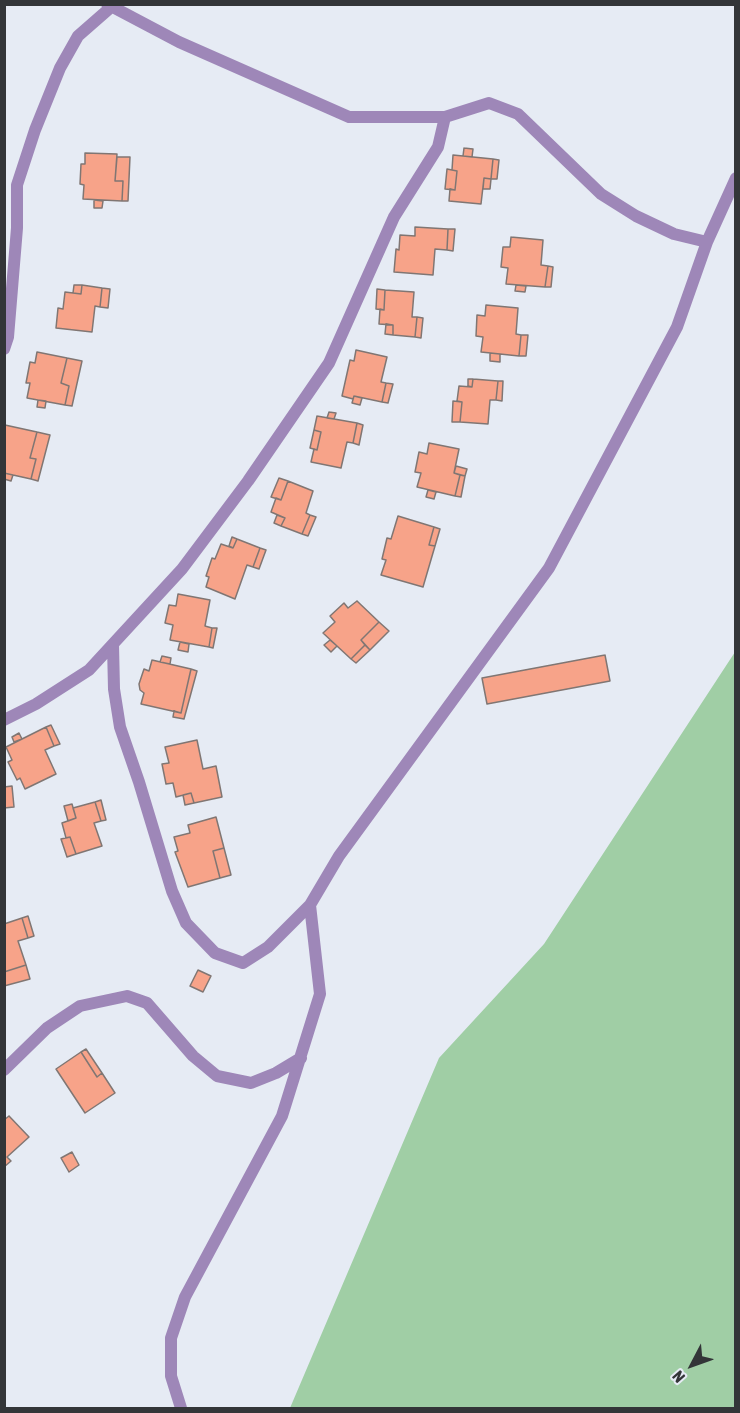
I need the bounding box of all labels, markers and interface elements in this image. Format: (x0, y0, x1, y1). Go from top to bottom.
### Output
north arrow (662, 1335, 722, 1395)
text: N (669, 1367, 688, 1386)

